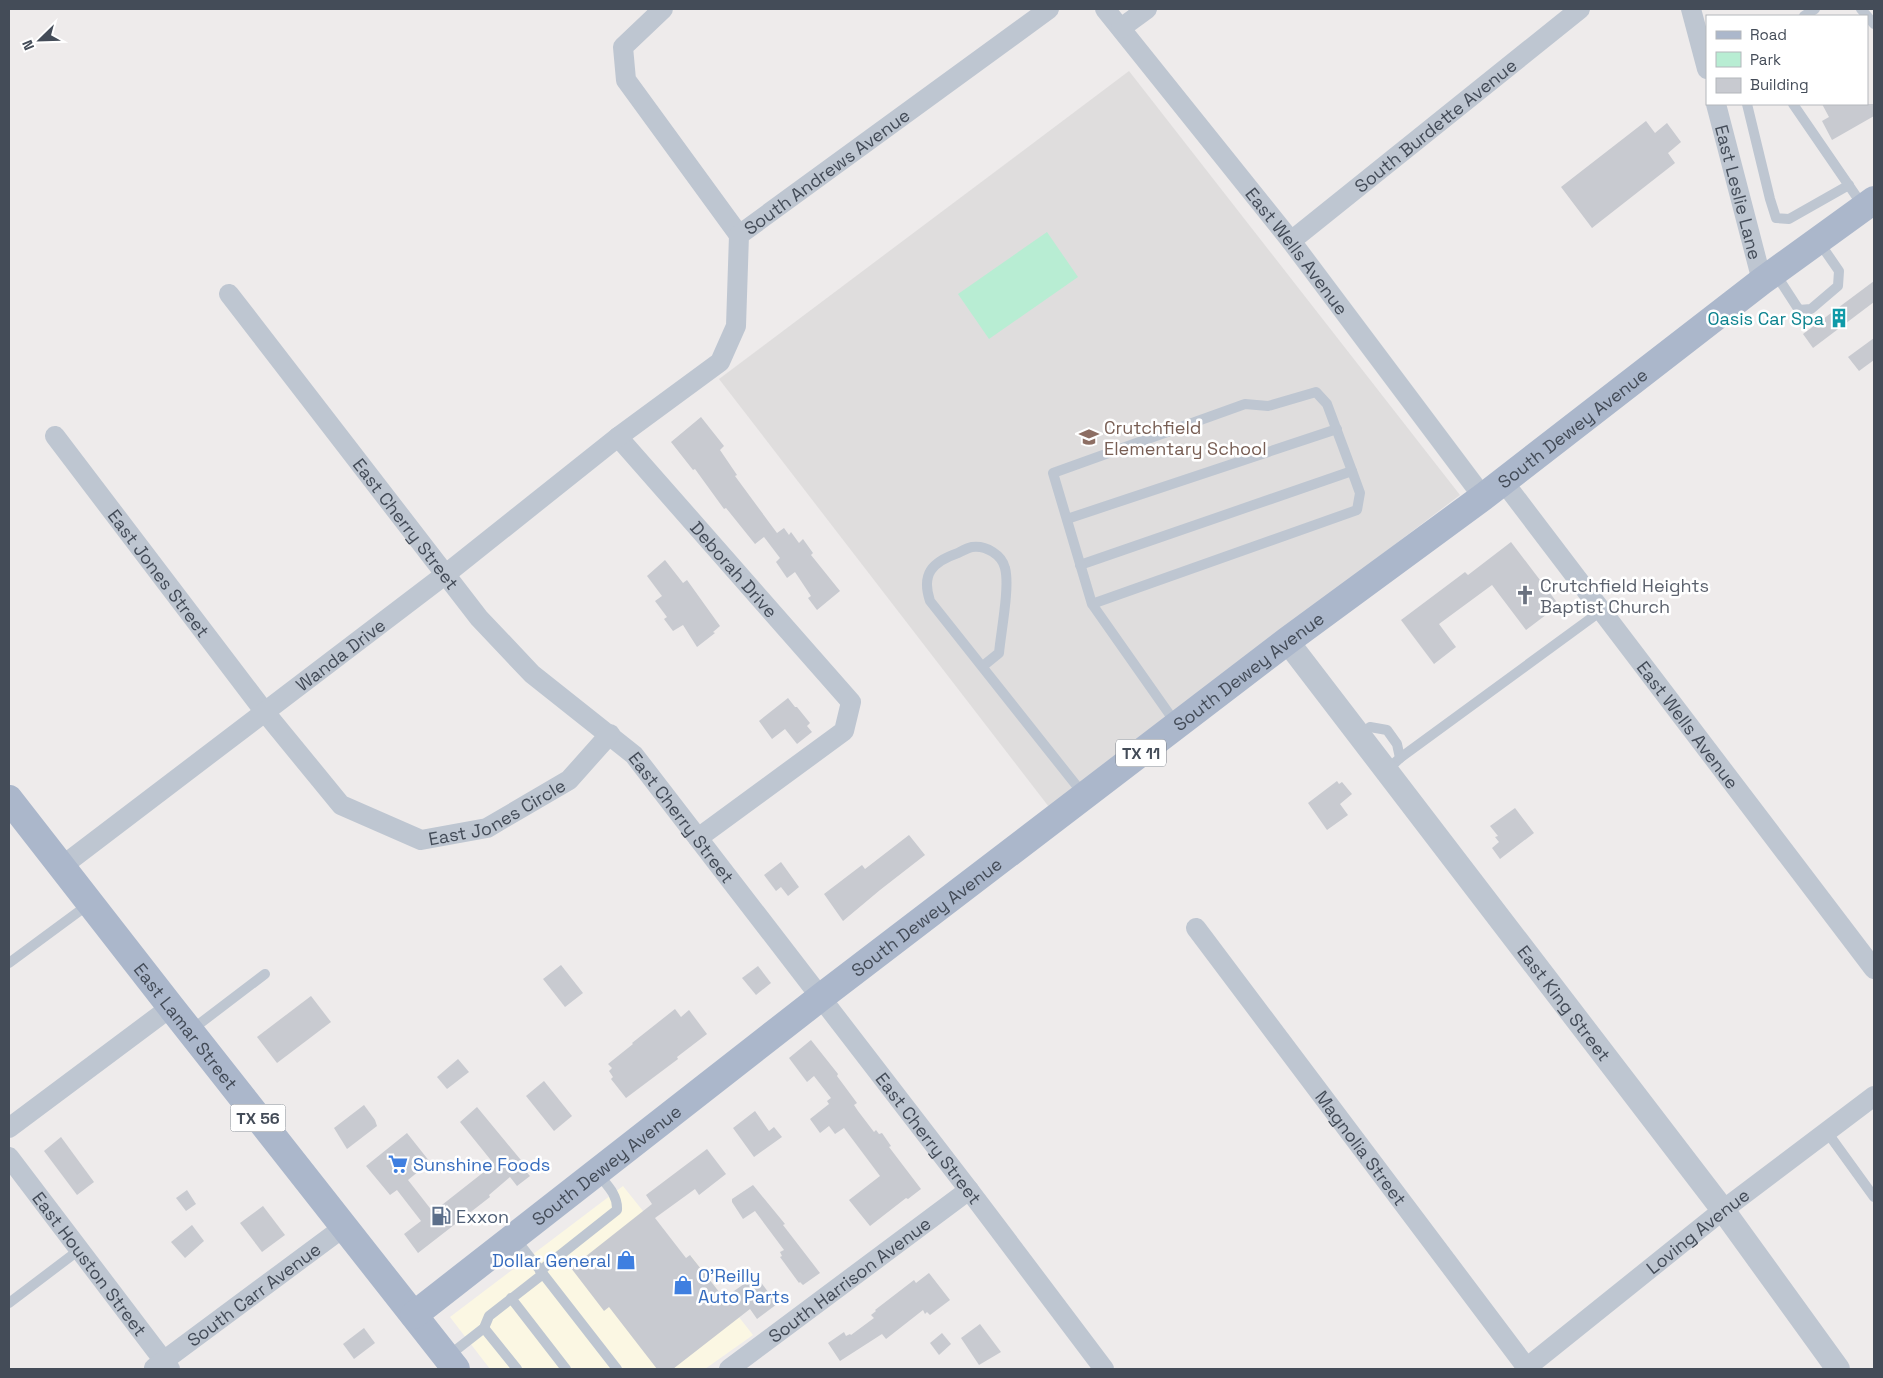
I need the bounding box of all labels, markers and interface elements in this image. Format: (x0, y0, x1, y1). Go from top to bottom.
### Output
north arrow (15, 15, 65, 65)
legend (1706, 15, 1868, 105)
text: Road (1750, 25, 1787, 44)
text: N (18, 37, 38, 53)
text: Park (1750, 50, 1781, 69)
street label: South Burdette Avenue (1349, 53, 1521, 197)
text: Building (1750, 75, 1809, 94)
street label: South Andrews Avenue (739, 103, 914, 239)
street label: East Leslie Lane (1710, 122, 1767, 262)
street label: East Wells Avenue (1241, 182, 1354, 319)
place label: Oasis Car Spa (1707, 307, 1824, 330)
building icon: Oasis Car Spa (1828, 307, 1850, 329)
street label: South Dewey Avenue (1493, 363, 1652, 493)
place label: Crutchfield Elementary School (1104, 416, 1267, 460)
school or university icon: Crutchfield Elementary School (1078, 426, 1100, 448)
street label: East Cherry Street (348, 453, 464, 594)
street label: East Jones Street (103, 504, 215, 642)
street label: Deborah Drive (686, 516, 783, 622)
place label: Crutchfield Heights Baptist Church (1540, 574, 1709, 618)
church icon: Crutchfield Heights Baptist Church (1514, 584, 1536, 606)
street label: South Dewey Avenue (1168, 606, 1328, 736)
street label: Wanda Drive (291, 613, 390, 696)
street label: East Wells Avenue (1632, 656, 1744, 793)
road number: TX 11 (1116, 740, 1166, 766)
street label: East Cherry Street (624, 747, 740, 888)
street label: East Jones Circle (427, 773, 569, 850)
street label: South Dewey Avenue (846, 852, 1006, 981)
street label: East King Street (1513, 940, 1616, 1066)
street label: East Lamar Street (129, 958, 243, 1094)
street label: East Cherry Street (871, 1068, 987, 1208)
street label: Magnolia Street (1311, 1086, 1412, 1210)
street label: South Dewey Avenue (527, 1099, 686, 1230)
road number: TX 56 (230, 1104, 286, 1132)
supermarket icon: Sunshine Foods (387, 1153, 409, 1175)
place label: Sunshine Foods (413, 1153, 550, 1176)
street label: Loving Avenue (1641, 1183, 1754, 1279)
street label: East Houston Street (28, 1187, 152, 1341)
fuel station icon: Exxon (430, 1205, 452, 1227)
place label: Exxon (456, 1205, 509, 1228)
street label: South Harrison Avenue (763, 1211, 935, 1347)
street label: South Carr Avenue (182, 1237, 325, 1351)
place label: Dollar General (492, 1249, 611, 1272)
shop icon: Dollar General (615, 1249, 637, 1271)
place label: O'Reilly Auto Parts (698, 1264, 790, 1308)
shop icon: O'Reilly Auto Parts (672, 1274, 694, 1296)

